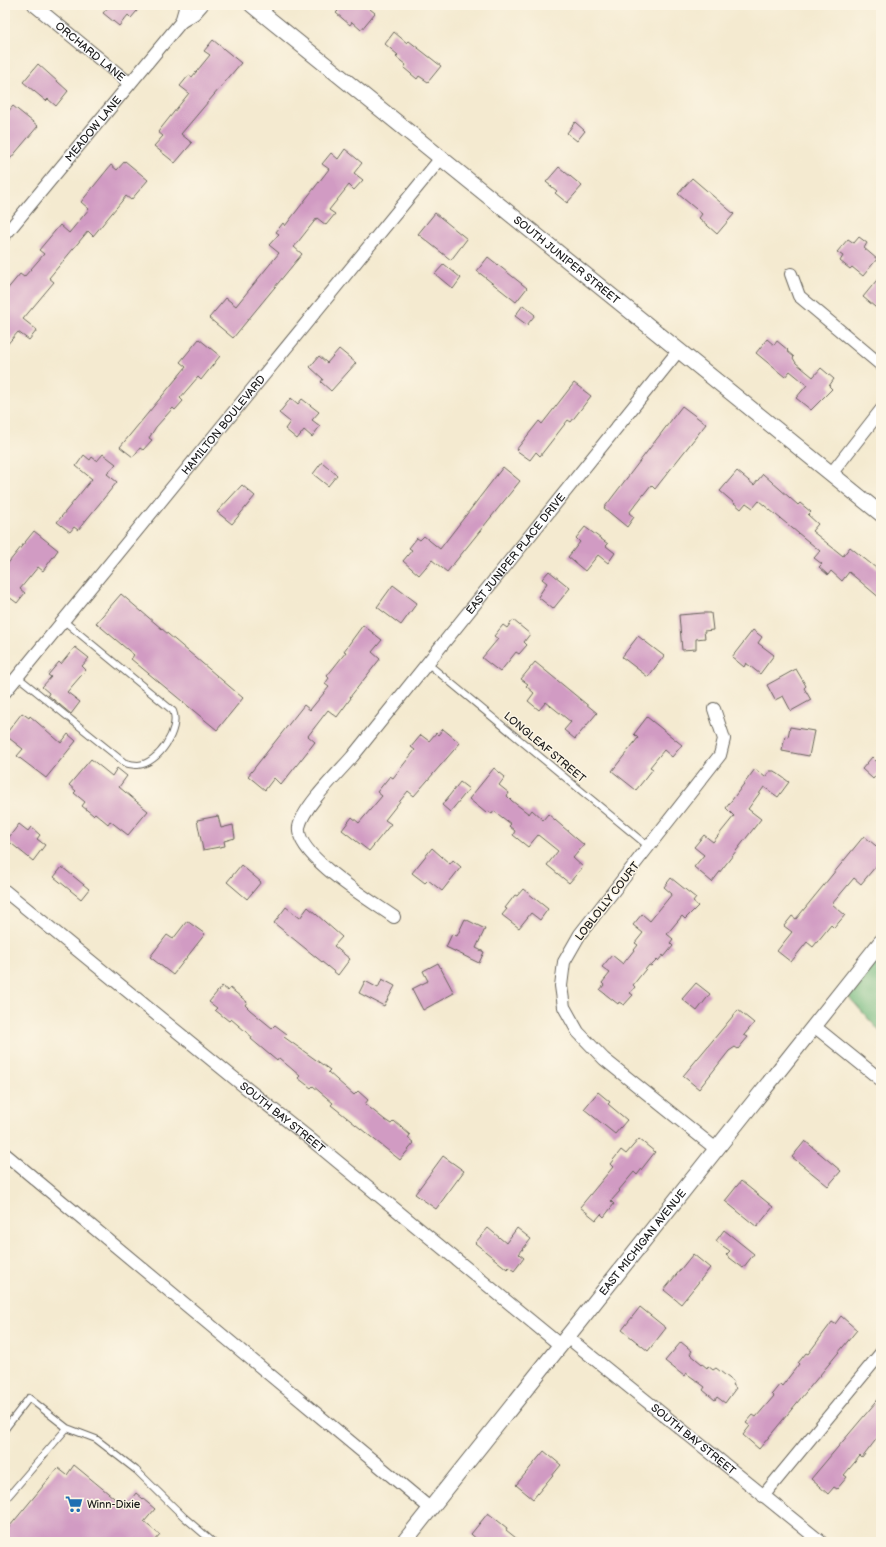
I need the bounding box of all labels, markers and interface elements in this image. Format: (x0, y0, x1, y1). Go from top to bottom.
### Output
street label: ORCHARD LANE (53, 19, 128, 84)
street label: MEADOW LANE (62, 94, 124, 164)
street label: SOUTH JUNIPER STREET (511, 213, 622, 307)
street label: HAMILTON BOULEVARD (179, 373, 268, 478)
street label: EAST JUNIPER PLACE DRIVE (463, 491, 568, 617)
street label: LONGLEAF STREET (501, 709, 588, 786)
street label: LOBLOLLY COURT (573, 859, 642, 943)
street label: SOUTH BAY STREET (237, 1080, 328, 1156)
street label: EAST MICHIGAN AVENUE (597, 1187, 689, 1298)
street label: SOUTH BAY STREET (648, 1401, 739, 1478)
supermarket icon: Winn-Dixie (64, 1494, 84, 1514)
place label: Winn-Dixie (87, 1498, 141, 1511)

